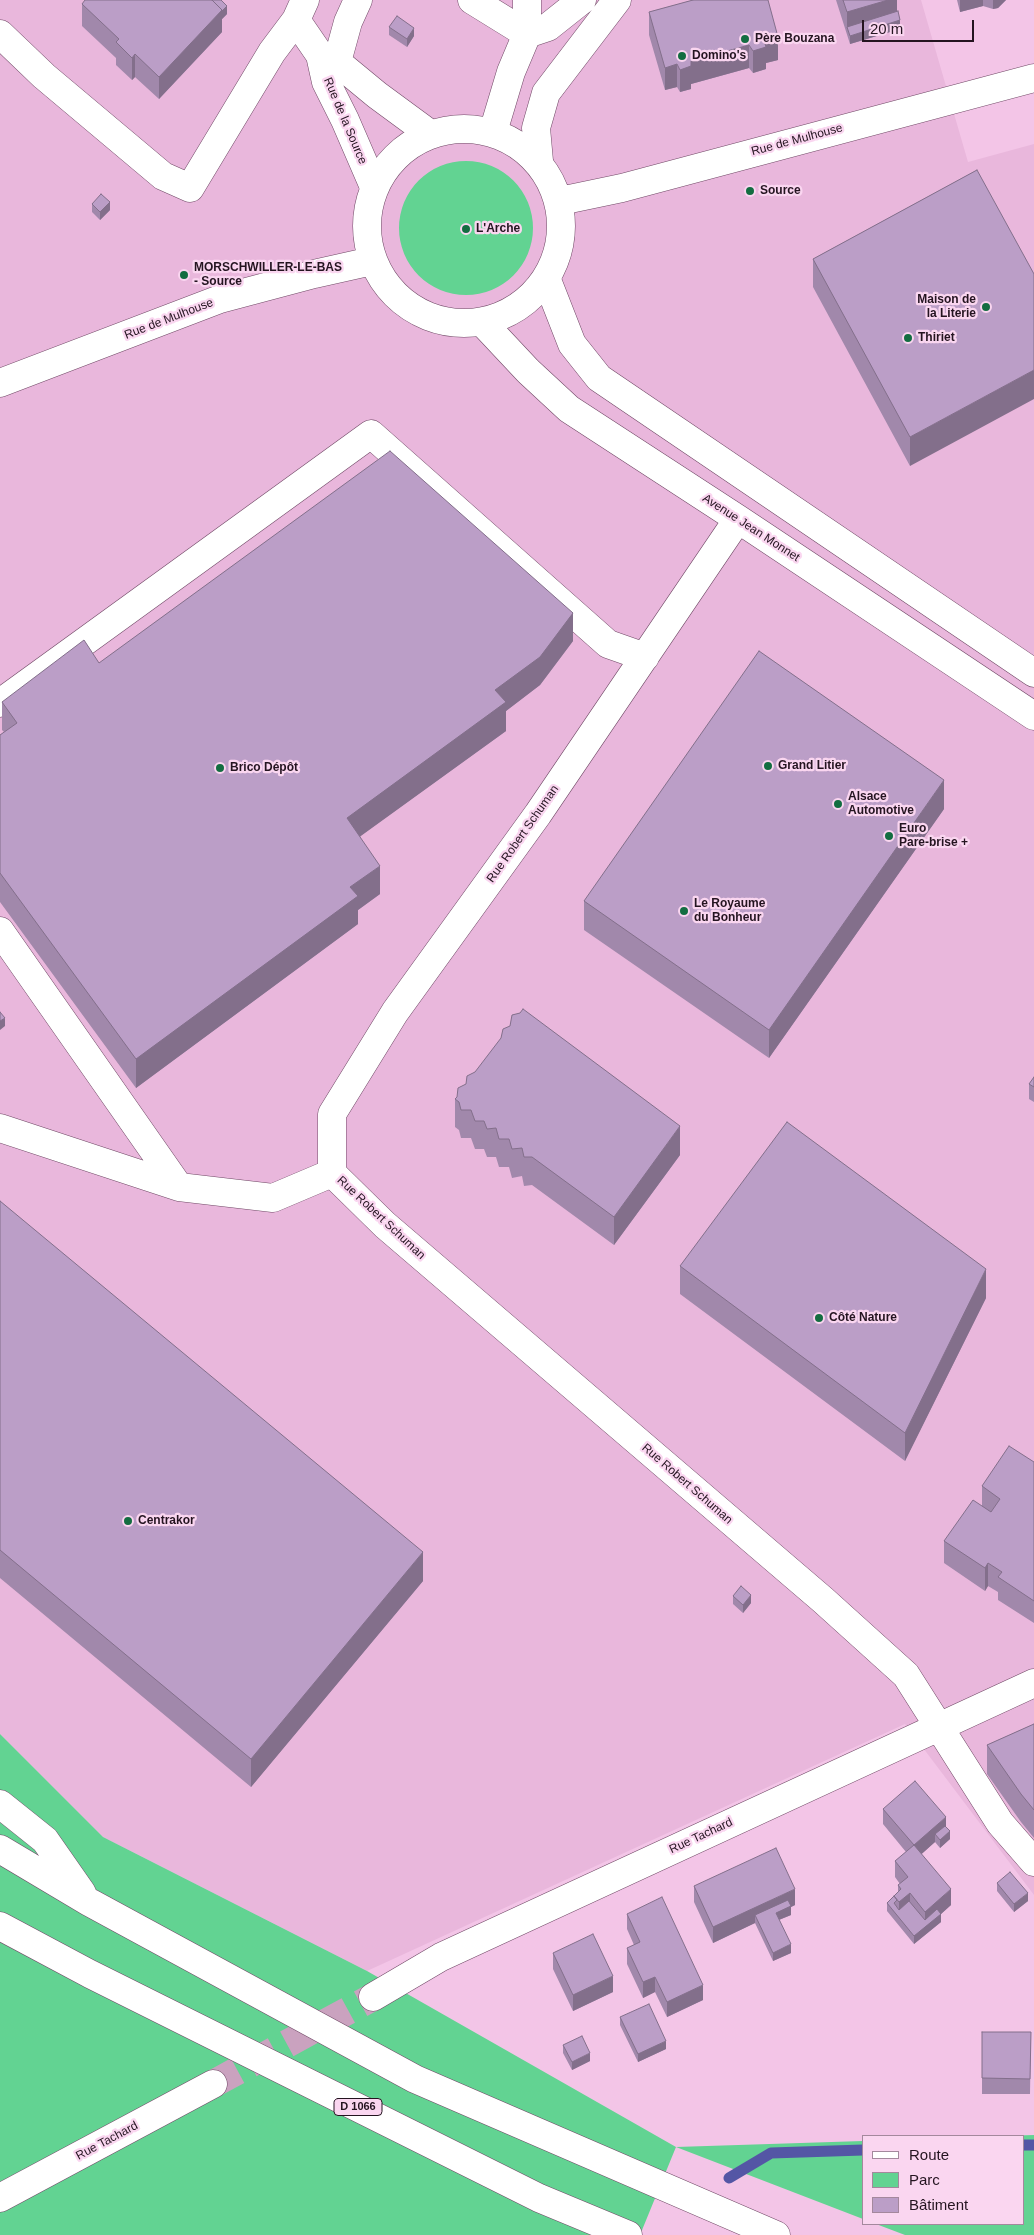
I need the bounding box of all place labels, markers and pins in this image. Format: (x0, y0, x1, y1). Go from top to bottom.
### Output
place label: Père Bouzana (755, 32, 834, 46)
marker: Père Bouzana (739, 33, 751, 45)
place label: Domino's (692, 49, 746, 63)
marker: Domino's (676, 50, 688, 62)
place label: Source (760, 184, 801, 198)
marker: Source (744, 185, 756, 197)
place label: L'Arche (476, 222, 520, 236)
marker: L'Arche (460, 223, 472, 235)
place label: MORSCHWILLER-LE-BAS - Source (194, 261, 342, 289)
marker: MORSCHWILLER-LE-BAS - Source (178, 269, 190, 281)
place label: Maison de la Literie (917, 293, 976, 321)
marker: Maison de la Literie (980, 301, 992, 313)
place label: Thiriet (918, 331, 955, 345)
marker: Thiriet (902, 332, 914, 344)
place label: Grand Litier (778, 759, 846, 773)
marker: Grand Litier (762, 760, 774, 772)
place label: Brico Dépôt (230, 761, 298, 775)
marker: Brico Dépôt (214, 762, 226, 774)
place label: Alsace Automotive (848, 790, 914, 818)
marker: Alsace Automotive (832, 798, 844, 810)
place label: Euro Pare-brise + (899, 822, 968, 850)
marker: Euro Pare-brise + (883, 830, 895, 842)
place label: Le Royaume du Bonheur (694, 897, 765, 925)
marker: Le Royaume du Bonheur (678, 905, 690, 917)
place label: Côté Nature (829, 1311, 897, 1325)
marker: Côté Nature (813, 1312, 825, 1324)
place label: Centrakor (138, 1514, 195, 1528)
marker: Centrakor (122, 1515, 134, 1527)

